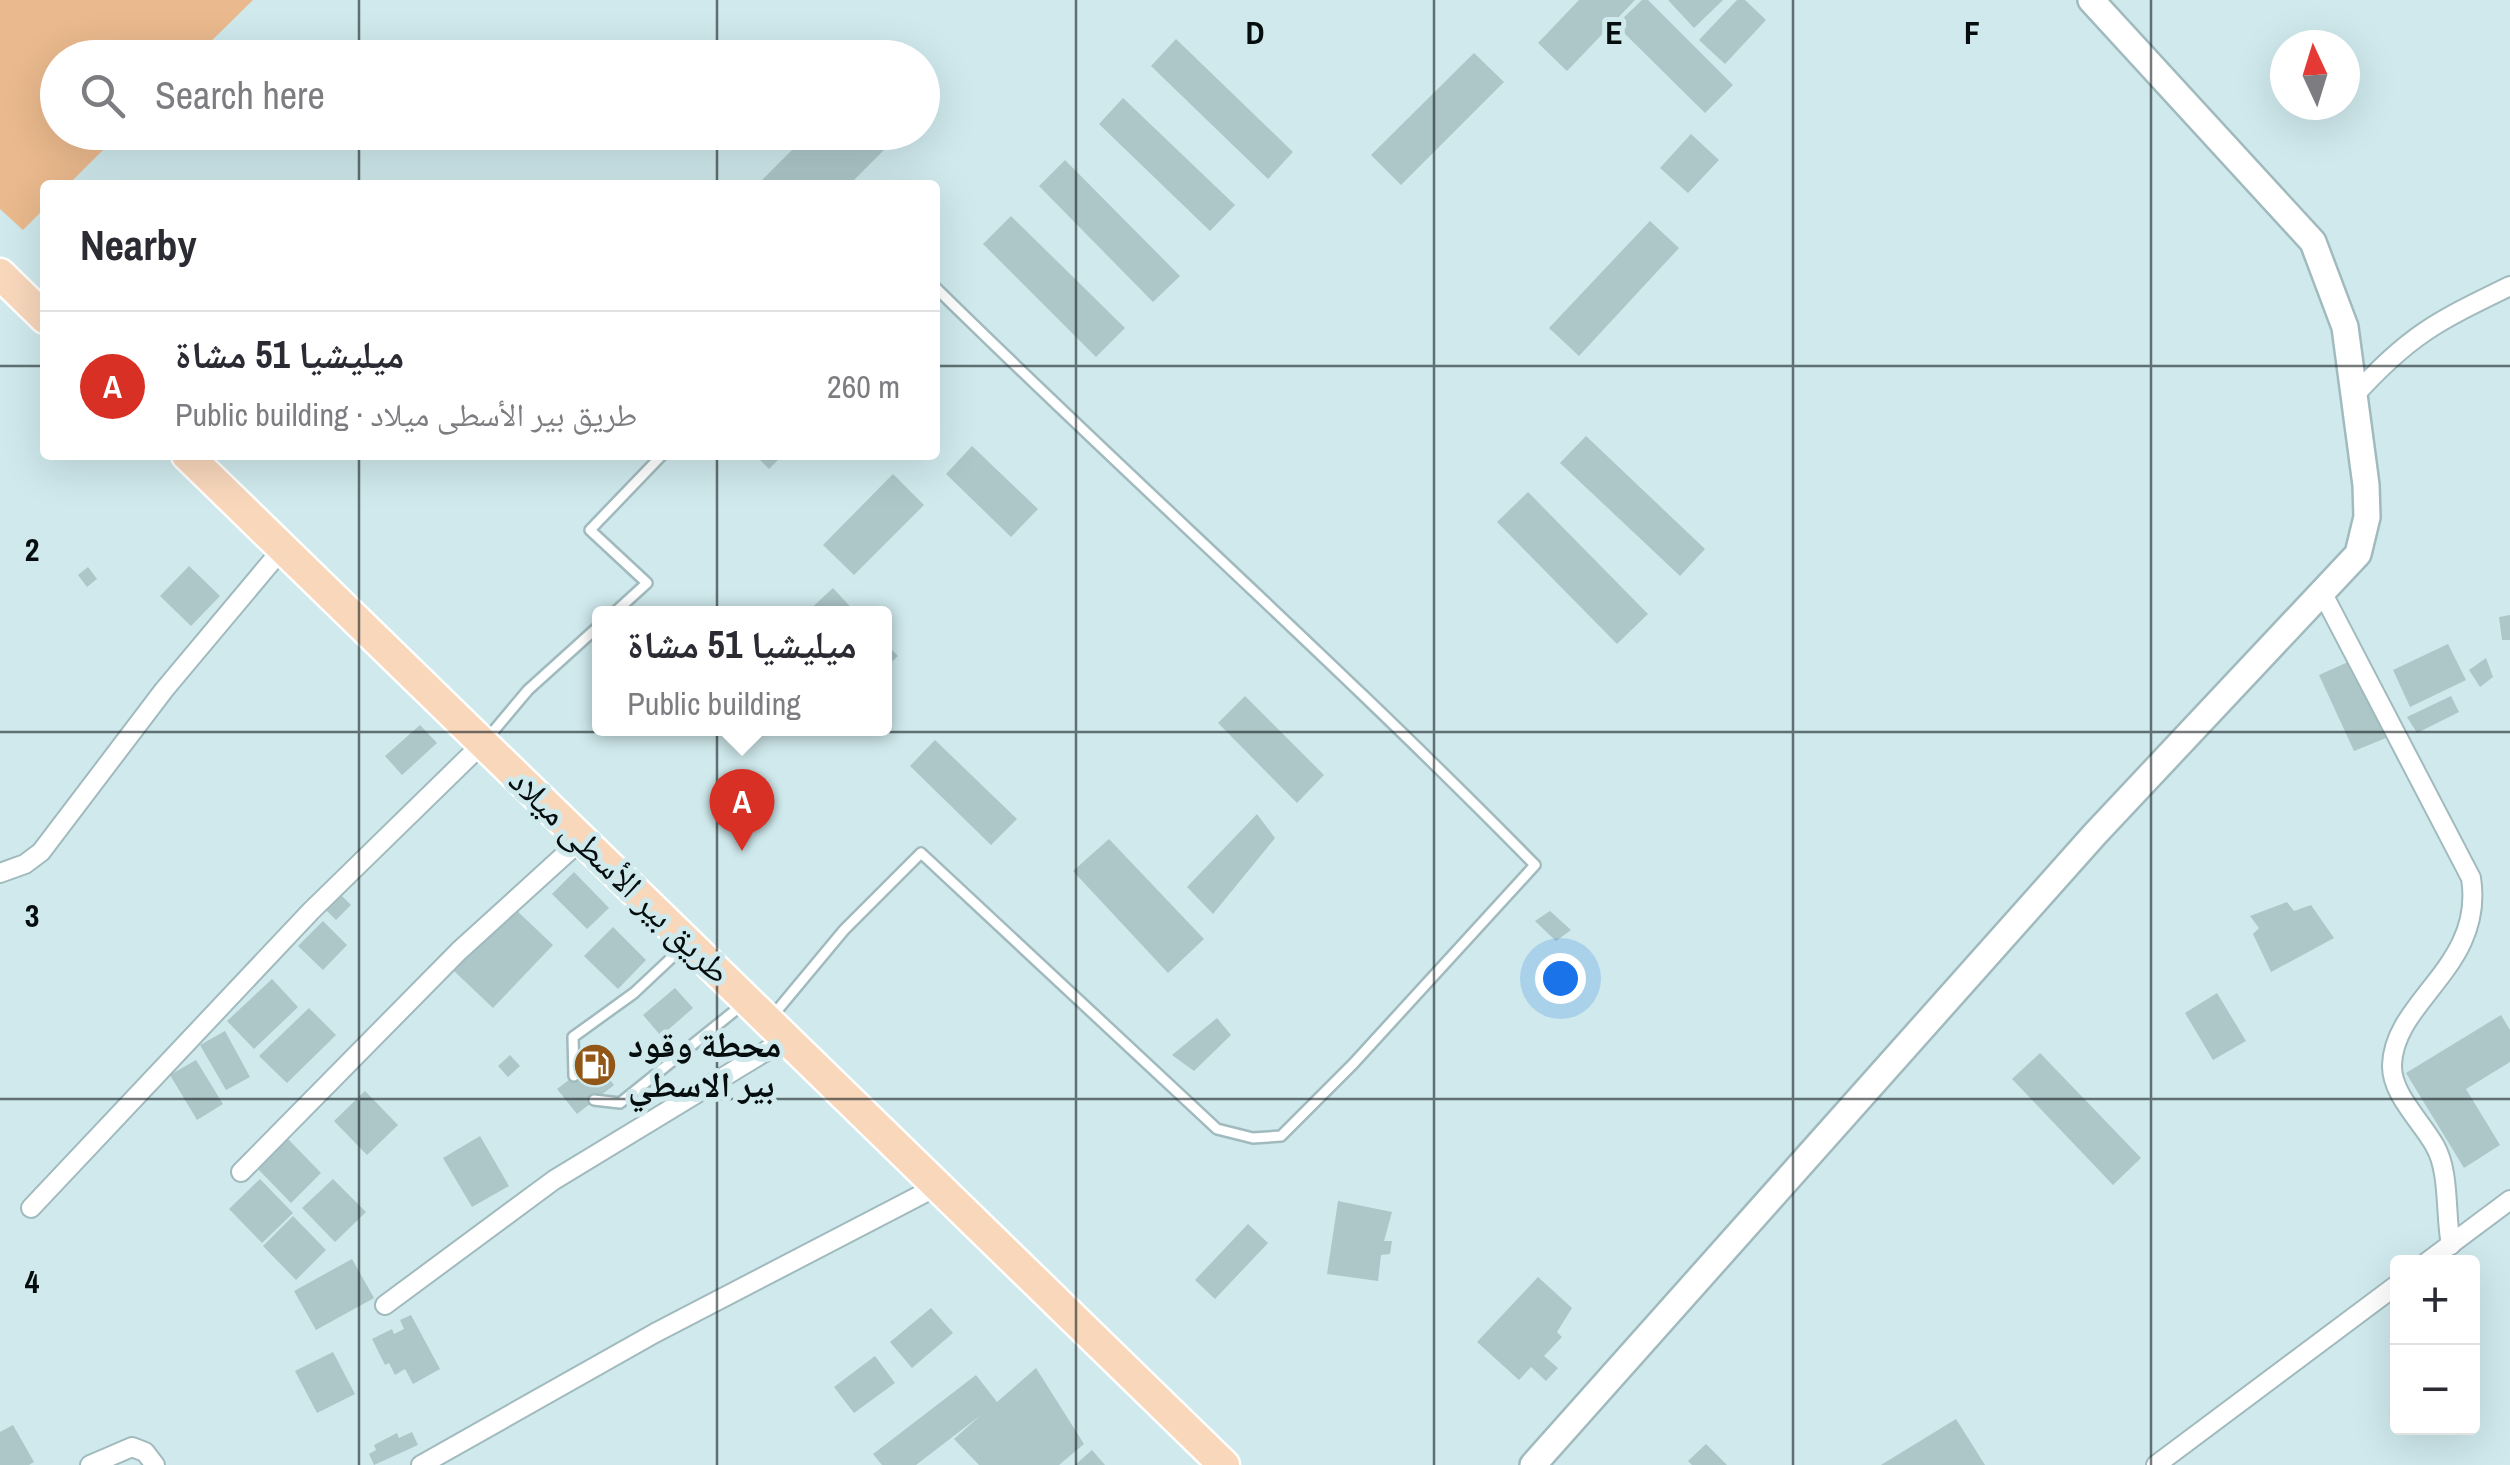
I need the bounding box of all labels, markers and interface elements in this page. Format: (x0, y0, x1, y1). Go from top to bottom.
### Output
text: D (1246, 11, 1264, 54)
text: E (1605, 11, 1623, 54)
text: F (1964, 11, 1980, 54)
north arrow (2270, 30, 2360, 120)
search box (40, 40, 940, 150)
icon: search (75, 68, 130, 123)
text: Search here (155, 70, 325, 121)
text: Nearby (80, 217, 197, 273)
text: ميليشيا 51 مشاة (175, 329, 404, 380)
text: A (103, 365, 122, 408)
text: 260 m (827, 365, 900, 408)
text: Public building · طريق بير الأسطى ميلاد (175, 393, 637, 436)
text: 2 (25, 528, 39, 571)
popup (592, 606, 892, 736)
text: ميليشيا 51 مشاة (627, 619, 857, 670)
text: Public building (627, 682, 801, 725)
street label: طريق بير الأسطى ميلاد (499, 757, 742, 994)
pin: A (710, 768, 774, 851)
text: 3 (25, 894, 39, 937)
your location (1535, 953, 1586, 1004)
place label: محطة وقود بير الاسطي (628, 1021, 781, 1113)
fuel station icon: محطة وقود بير الاسطي (572, 1042, 618, 1088)
map controls (2390, 1255, 2480, 1435)
button: + (2390, 1255, 2480, 1345)
text: 4 (25, 1260, 40, 1303)
button: − (2390, 1345, 2480, 1435)

